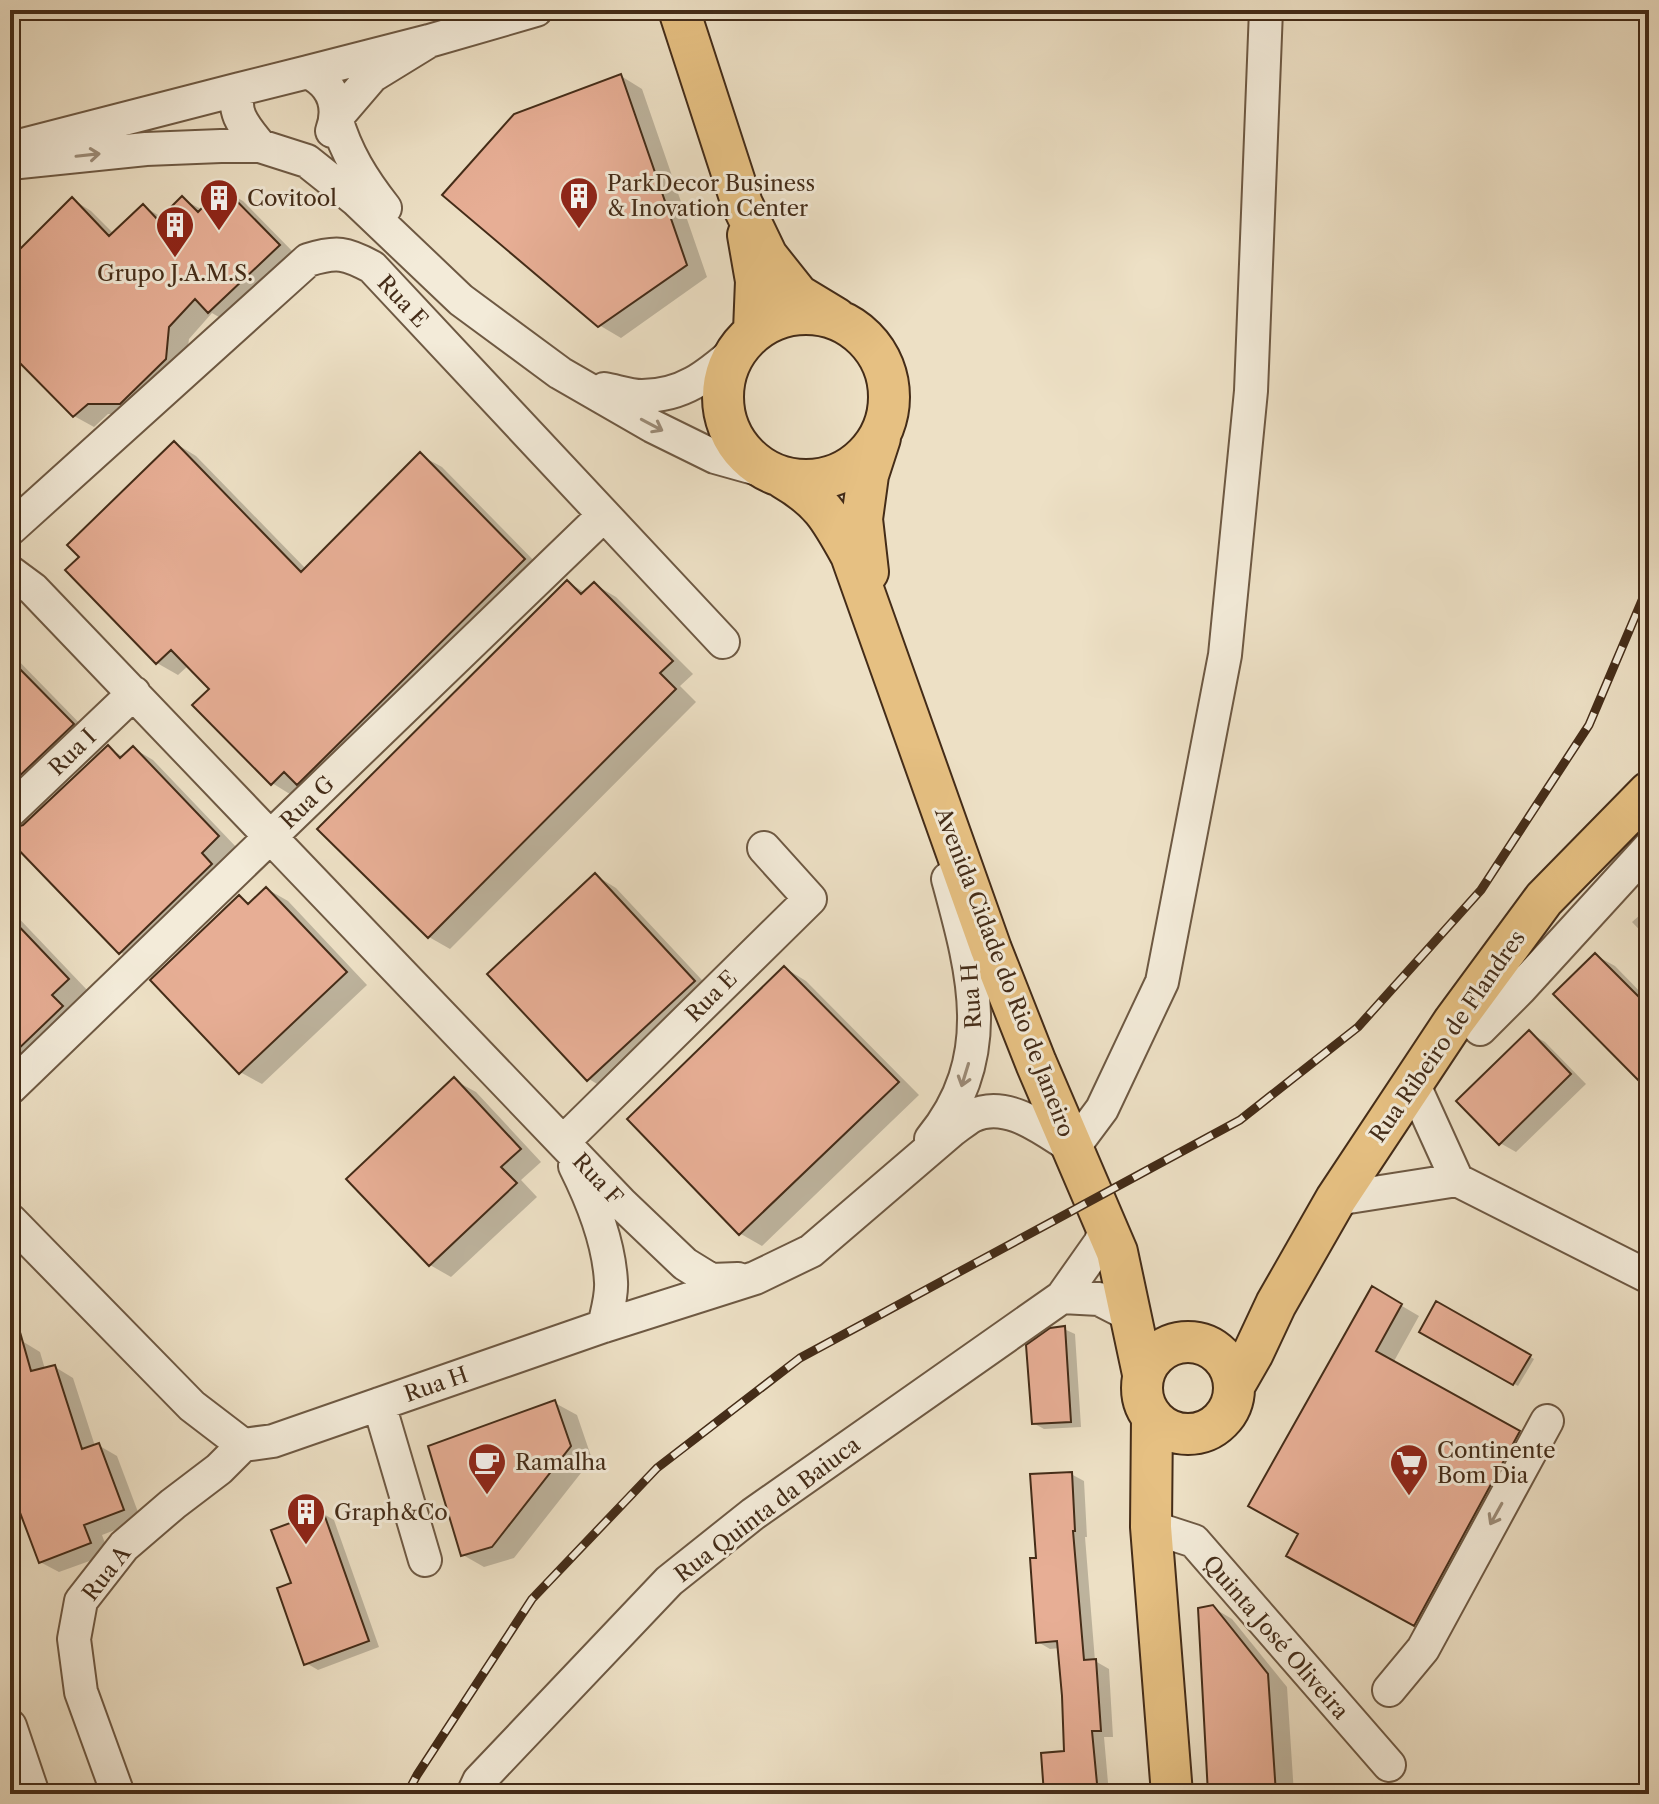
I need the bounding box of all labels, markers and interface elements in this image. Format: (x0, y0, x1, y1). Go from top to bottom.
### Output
one-way arrow (74, 148, 100, 163)
place label: ParkDecor Business & Inovation Center (607, 170, 815, 222)
building icon: ParkDecor Business & Inovation Center (558, 175, 600, 230)
building icon: Covitool (198, 177, 240, 232)
place label: Covitool (247, 185, 337, 212)
building icon: Grupo J.A.M.S. (154, 204, 196, 259)
place label: Grupo J.A.M.S. (97, 260, 253, 287)
street label: Rua E (372, 269, 434, 333)
one-way arrow (640, 418, 663, 434)
street label: Rua I (43, 724, 102, 781)
street label: Rua G (275, 770, 340, 834)
street label: Avenida Cidade do Rio de Janeiro (929, 803, 1080, 1141)
street label: Rua Ribeiro de Flandres (1364, 925, 1531, 1147)
street label: Rua H (956, 962, 987, 1030)
street label: Rua E (680, 965, 743, 1028)
one-way arrow (957, 1062, 971, 1087)
street label: Rua F (567, 1148, 628, 1211)
street label: Rua H (401, 1361, 472, 1408)
street label: Rua Quinta da Baiuca (669, 1431, 866, 1588)
place label: Continente Bom Dia (1437, 1437, 1556, 1489)
cafe icon: Ramalha (466, 1441, 508, 1496)
supermarket icon: Continente Bom Dia (1388, 1442, 1430, 1497)
place label: Ramalha (515, 1449, 607, 1476)
building icon: Graph&Co (285, 1491, 327, 1546)
place label: Graph&Co (334, 1499, 448, 1526)
one-way arrow (1488, 1502, 1503, 1526)
street label: Rua A (77, 1540, 137, 1606)
street label: Quinta José Oliveira (1197, 1550, 1354, 1725)

